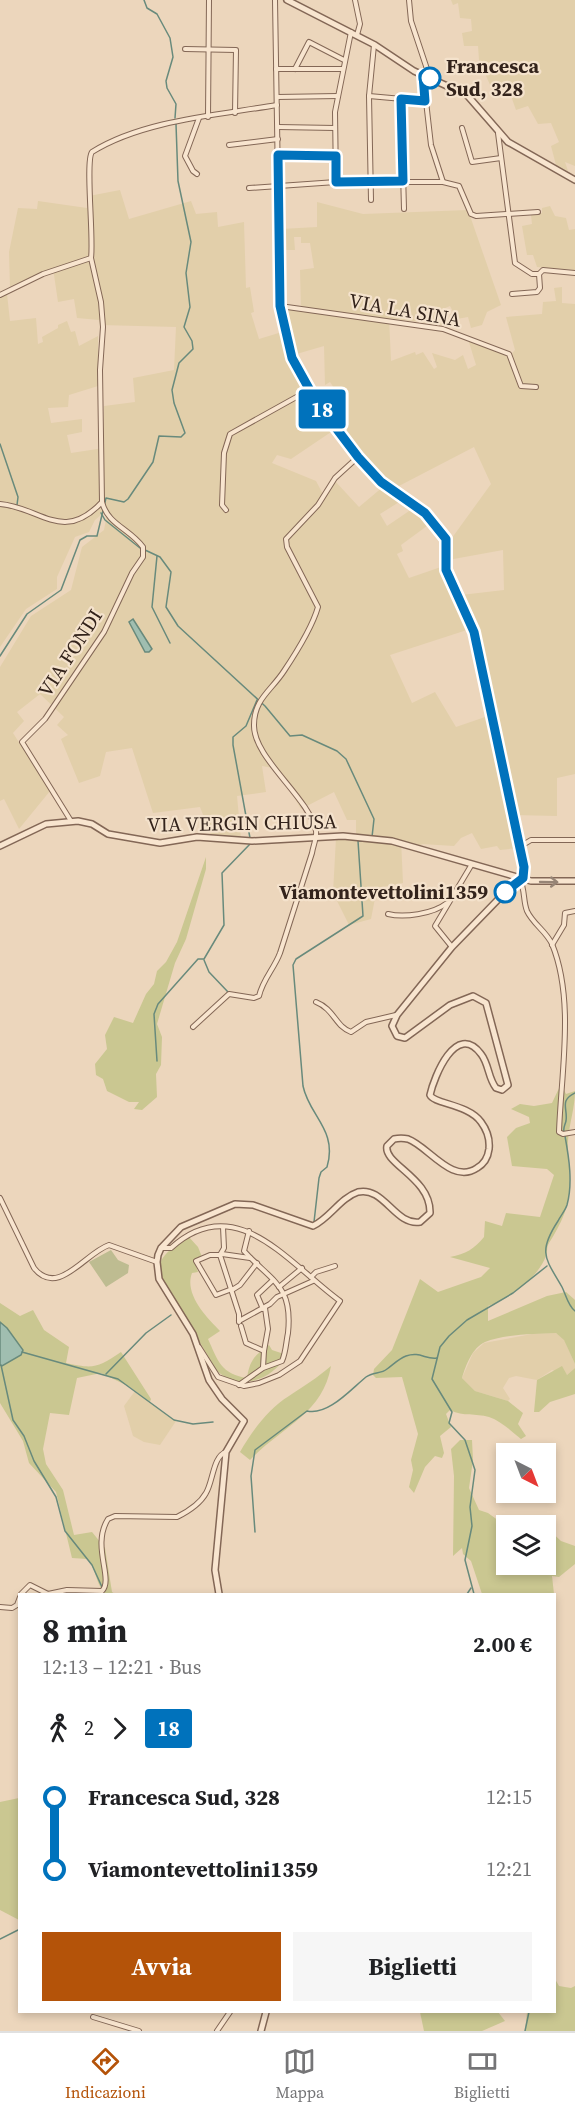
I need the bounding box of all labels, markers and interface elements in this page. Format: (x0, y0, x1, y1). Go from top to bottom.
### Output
place label: Francesca Sud, 328 (446, 52, 539, 103)
marker: Francesca Sud, 328 (419, 67, 441, 89)
street label: VIA LA SINA (347, 286, 464, 334)
line badge: 18 (295, 390, 349, 428)
text: 18 (311, 395, 333, 424)
street label: VIA FONDI (31, 604, 109, 702)
street label: VIA VERGIN CHIUSA (147, 807, 338, 839)
one-way arrow (538, 876, 558, 888)
place label: Viamontevettolini1359 (279, 878, 488, 906)
marker: Viamontevettolini1359 (494, 881, 516, 903)
north arrow (496, 1443, 556, 1503)
map controls (496, 1443, 556, 1575)
button: layers (496, 1515, 556, 1575)
text: 8 min (42, 1608, 128, 1653)
text: 2.00 € (473, 1629, 532, 1659)
text: 12:13 – 12:21 · Bus (42, 1653, 201, 1681)
icon: walk (42, 1712, 75, 1745)
icon: forward (103, 1712, 136, 1745)
text: 2 (84, 1714, 94, 1742)
text: 18 (157, 1714, 180, 1743)
text: Francesca Sud, 328 (88, 1782, 280, 1812)
text: 12:15 (486, 1783, 532, 1811)
text: Viamontevettolini1359 (88, 1854, 318, 1884)
text: 12:21 (486, 1855, 532, 1883)
button: Avvia (42, 1932, 281, 2001)
button: Biglietti (293, 1932, 532, 2001)
tab: Indicazioni (65, 2045, 146, 2103)
tab: Mappa (276, 2045, 324, 2103)
tab: Biglietti (454, 2045, 510, 2103)

